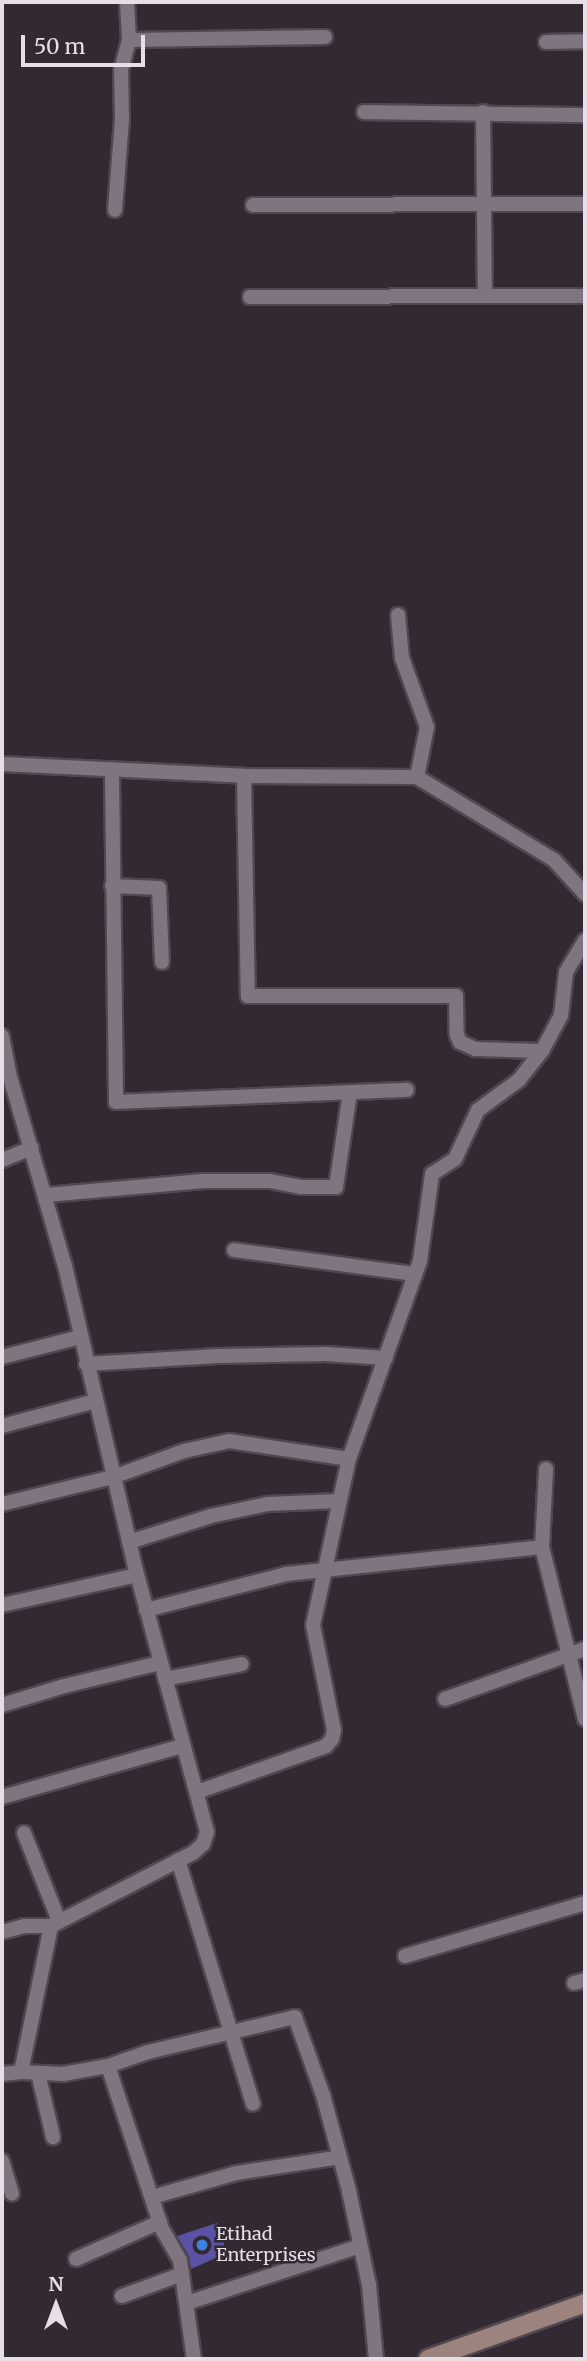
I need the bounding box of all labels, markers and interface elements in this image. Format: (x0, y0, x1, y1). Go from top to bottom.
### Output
scale bar (24, 21, 149, 65)
text: 50 m (34, 33, 85, 60)
place label: Etihad Enterprises (216, 2224, 316, 2266)
marker: Etihad Enterprises (194, 2237, 210, 2253)
north arrow (21, 2270, 91, 2340)
text: N (48, 2272, 64, 2296)

